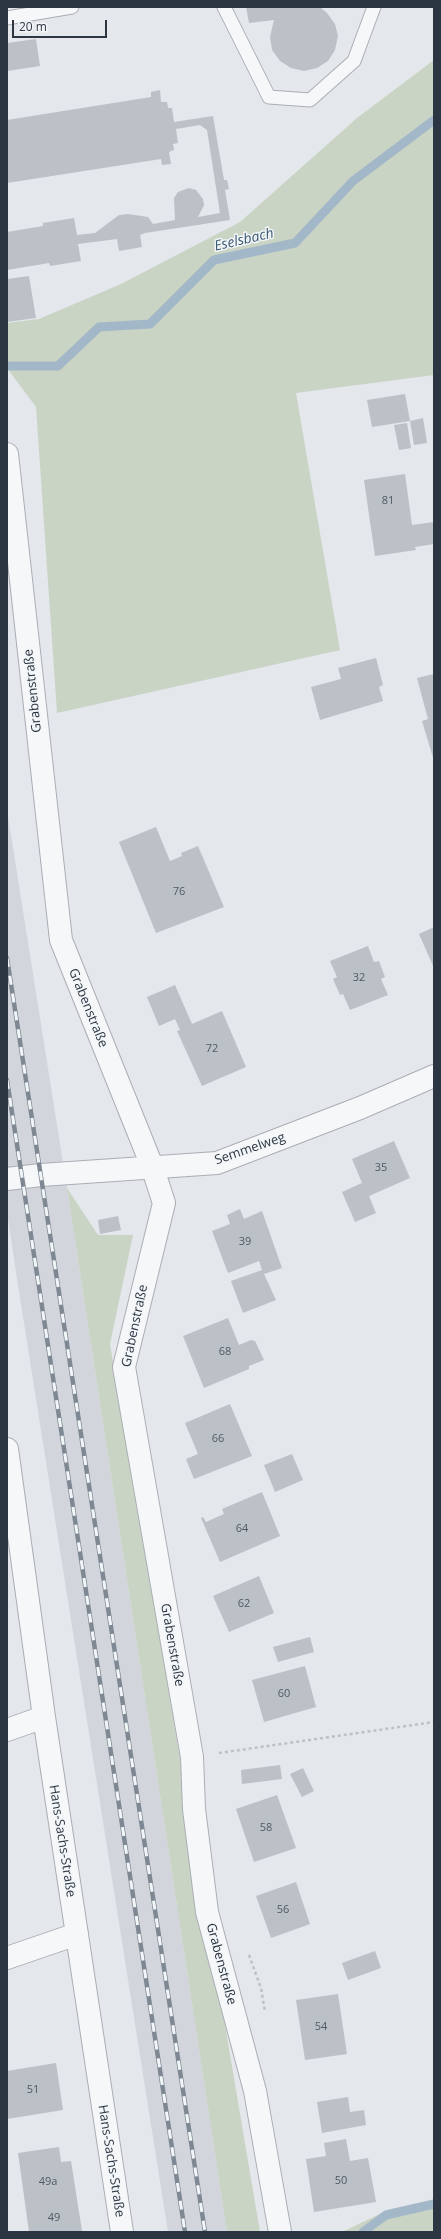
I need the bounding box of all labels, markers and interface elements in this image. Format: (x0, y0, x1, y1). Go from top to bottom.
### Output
scale bar (14, 12, 109, 38)
text: 20 m (19, 18, 47, 35)
water label: Eselsbach (213, 225, 275, 255)
house number: 81 (382, 494, 394, 508)
street label: Grabenstraße (21, 648, 45, 734)
house number: 76 (173, 885, 185, 899)
street label: Grabenstraße (65, 966, 111, 1050)
house number: 32 (353, 971, 365, 985)
house number: 72 (206, 1042, 218, 1056)
street label: Semmelweg (213, 1130, 287, 1168)
house number: 35 (375, 1161, 387, 1175)
house number: 39 (239, 1235, 251, 1249)
street label: Grabenstraße (119, 1283, 151, 1369)
house number: 68 (219, 1345, 231, 1359)
house number: 66 (212, 1432, 224, 1446)
house number: 64 (236, 1522, 248, 1536)
house number: 62 (238, 1597, 250, 1611)
street label: Grabenstraße (157, 1602, 187, 1688)
house number: 60 (278, 1687, 290, 1701)
street label: Hans-Sachs-Straße (45, 1784, 79, 1898)
house number: 58 (260, 1821, 272, 1835)
house number: 56 (277, 1903, 289, 1917)
street label: Grabenstraße (203, 1921, 239, 2007)
house number: 54 (315, 2020, 327, 2034)
house number: 51 (27, 2083, 39, 2097)
street label: Hans-Sachs-Straße (94, 2104, 128, 2218)
house number: 50 (335, 2174, 347, 2188)
house number: 49a (39, 2175, 57, 2189)
house number: 49 (48, 2211, 60, 2225)

